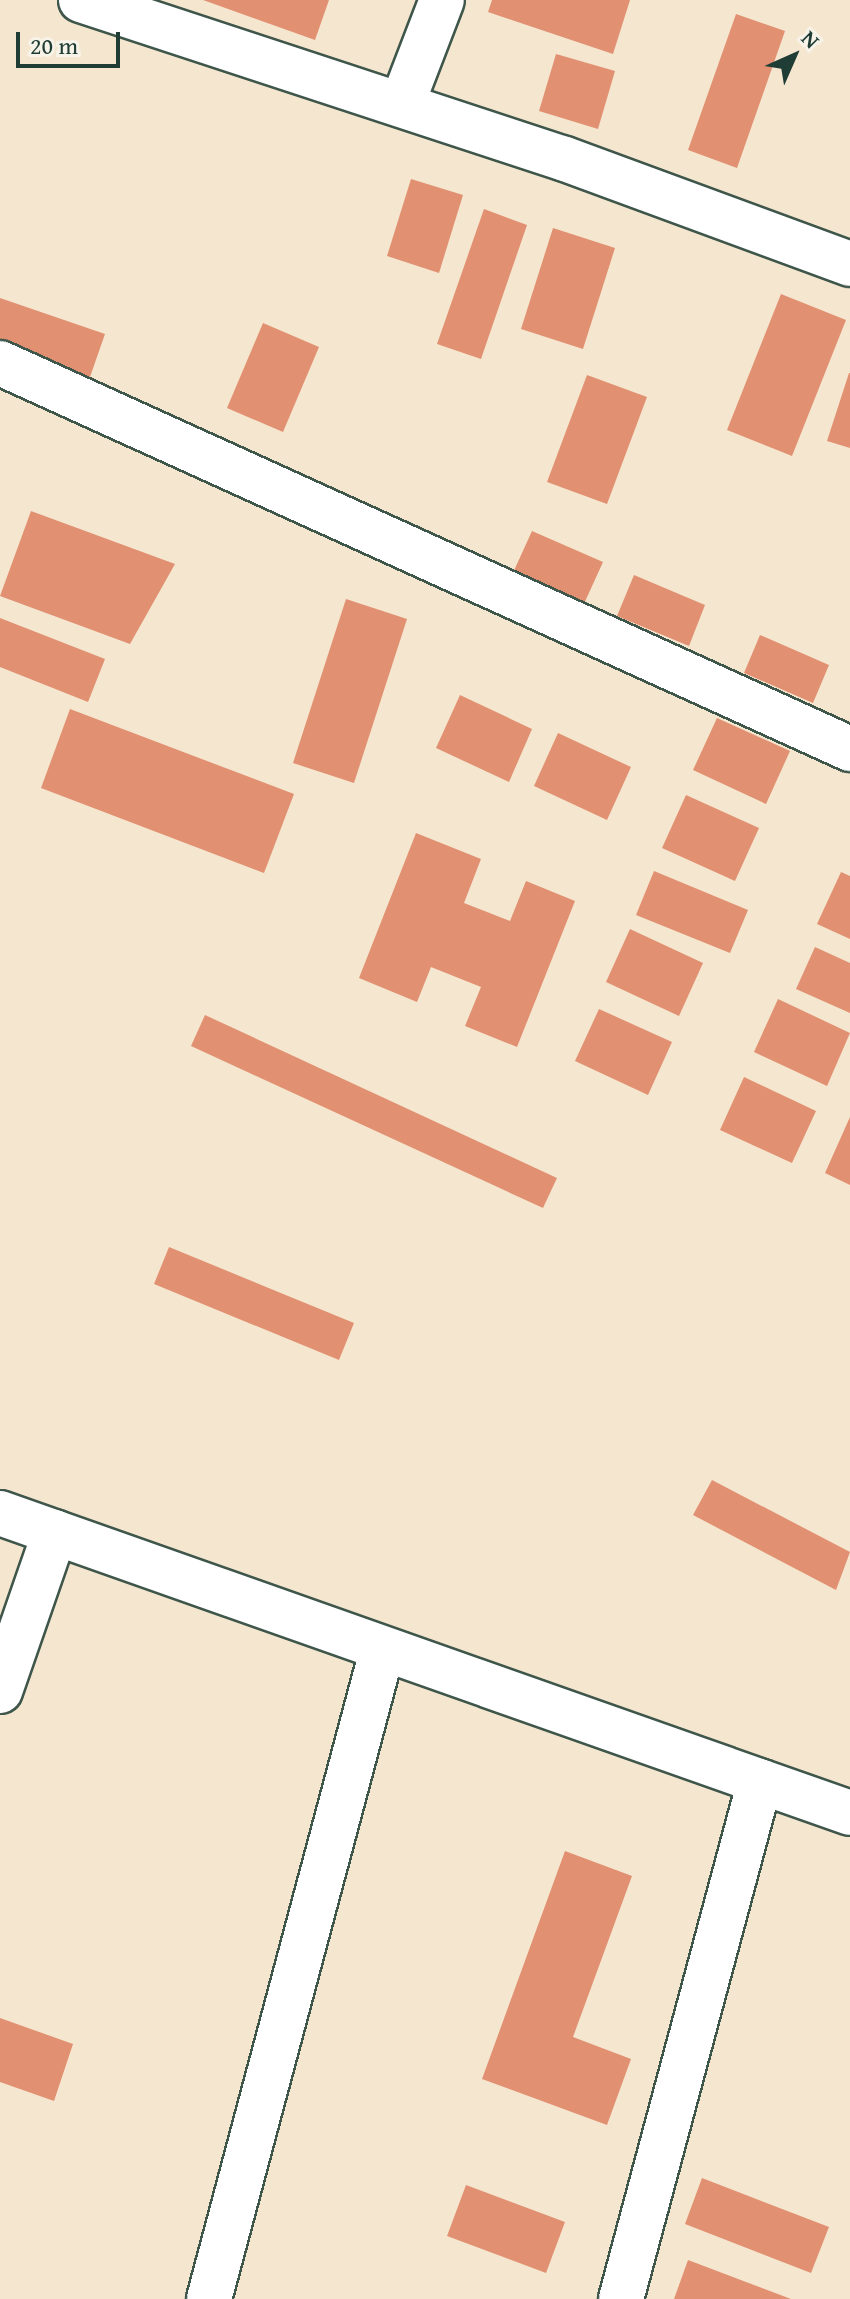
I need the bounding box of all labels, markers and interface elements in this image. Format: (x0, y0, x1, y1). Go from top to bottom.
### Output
scale bar (20, 16, 124, 66)
north arrow (754, 16, 834, 96)
text: N (794, 23, 827, 56)
text: 20 m (30, 28, 78, 63)

